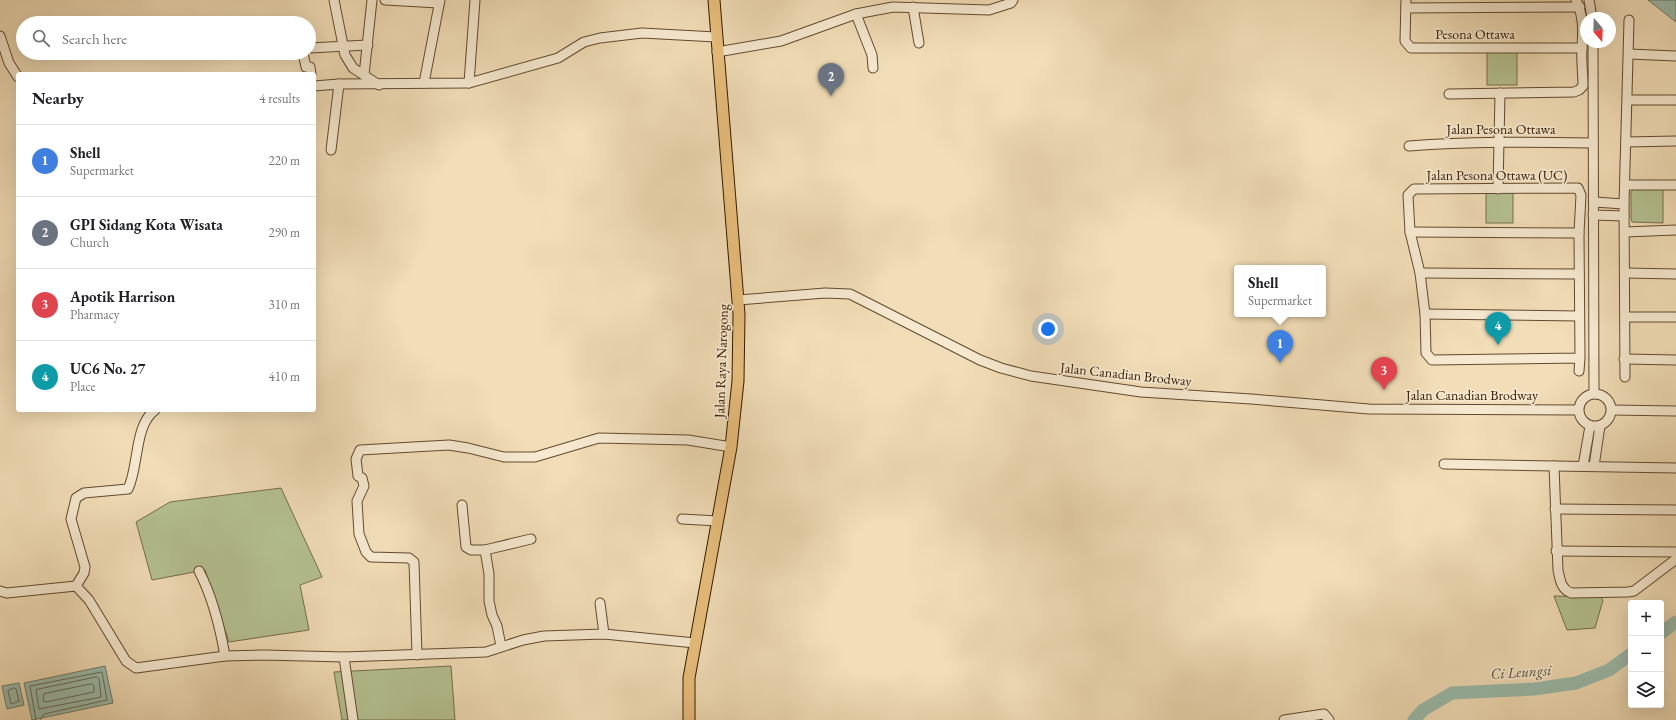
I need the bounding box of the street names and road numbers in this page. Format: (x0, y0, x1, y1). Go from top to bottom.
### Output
street label: Pesona Ottawa (1435, 25, 1515, 43)
street label: Jalan Pesona Ottawa (1446, 120, 1556, 138)
street label: Jalan Pesona Ottawa (UC) (1426, 166, 1567, 184)
street label: Jalan Raya Narogong (710, 303, 732, 419)
street label: Jalan Canadian Brodway (1058, 358, 1194, 390)
street label: Jalan Canadian Brodway (1405, 386, 1539, 404)

